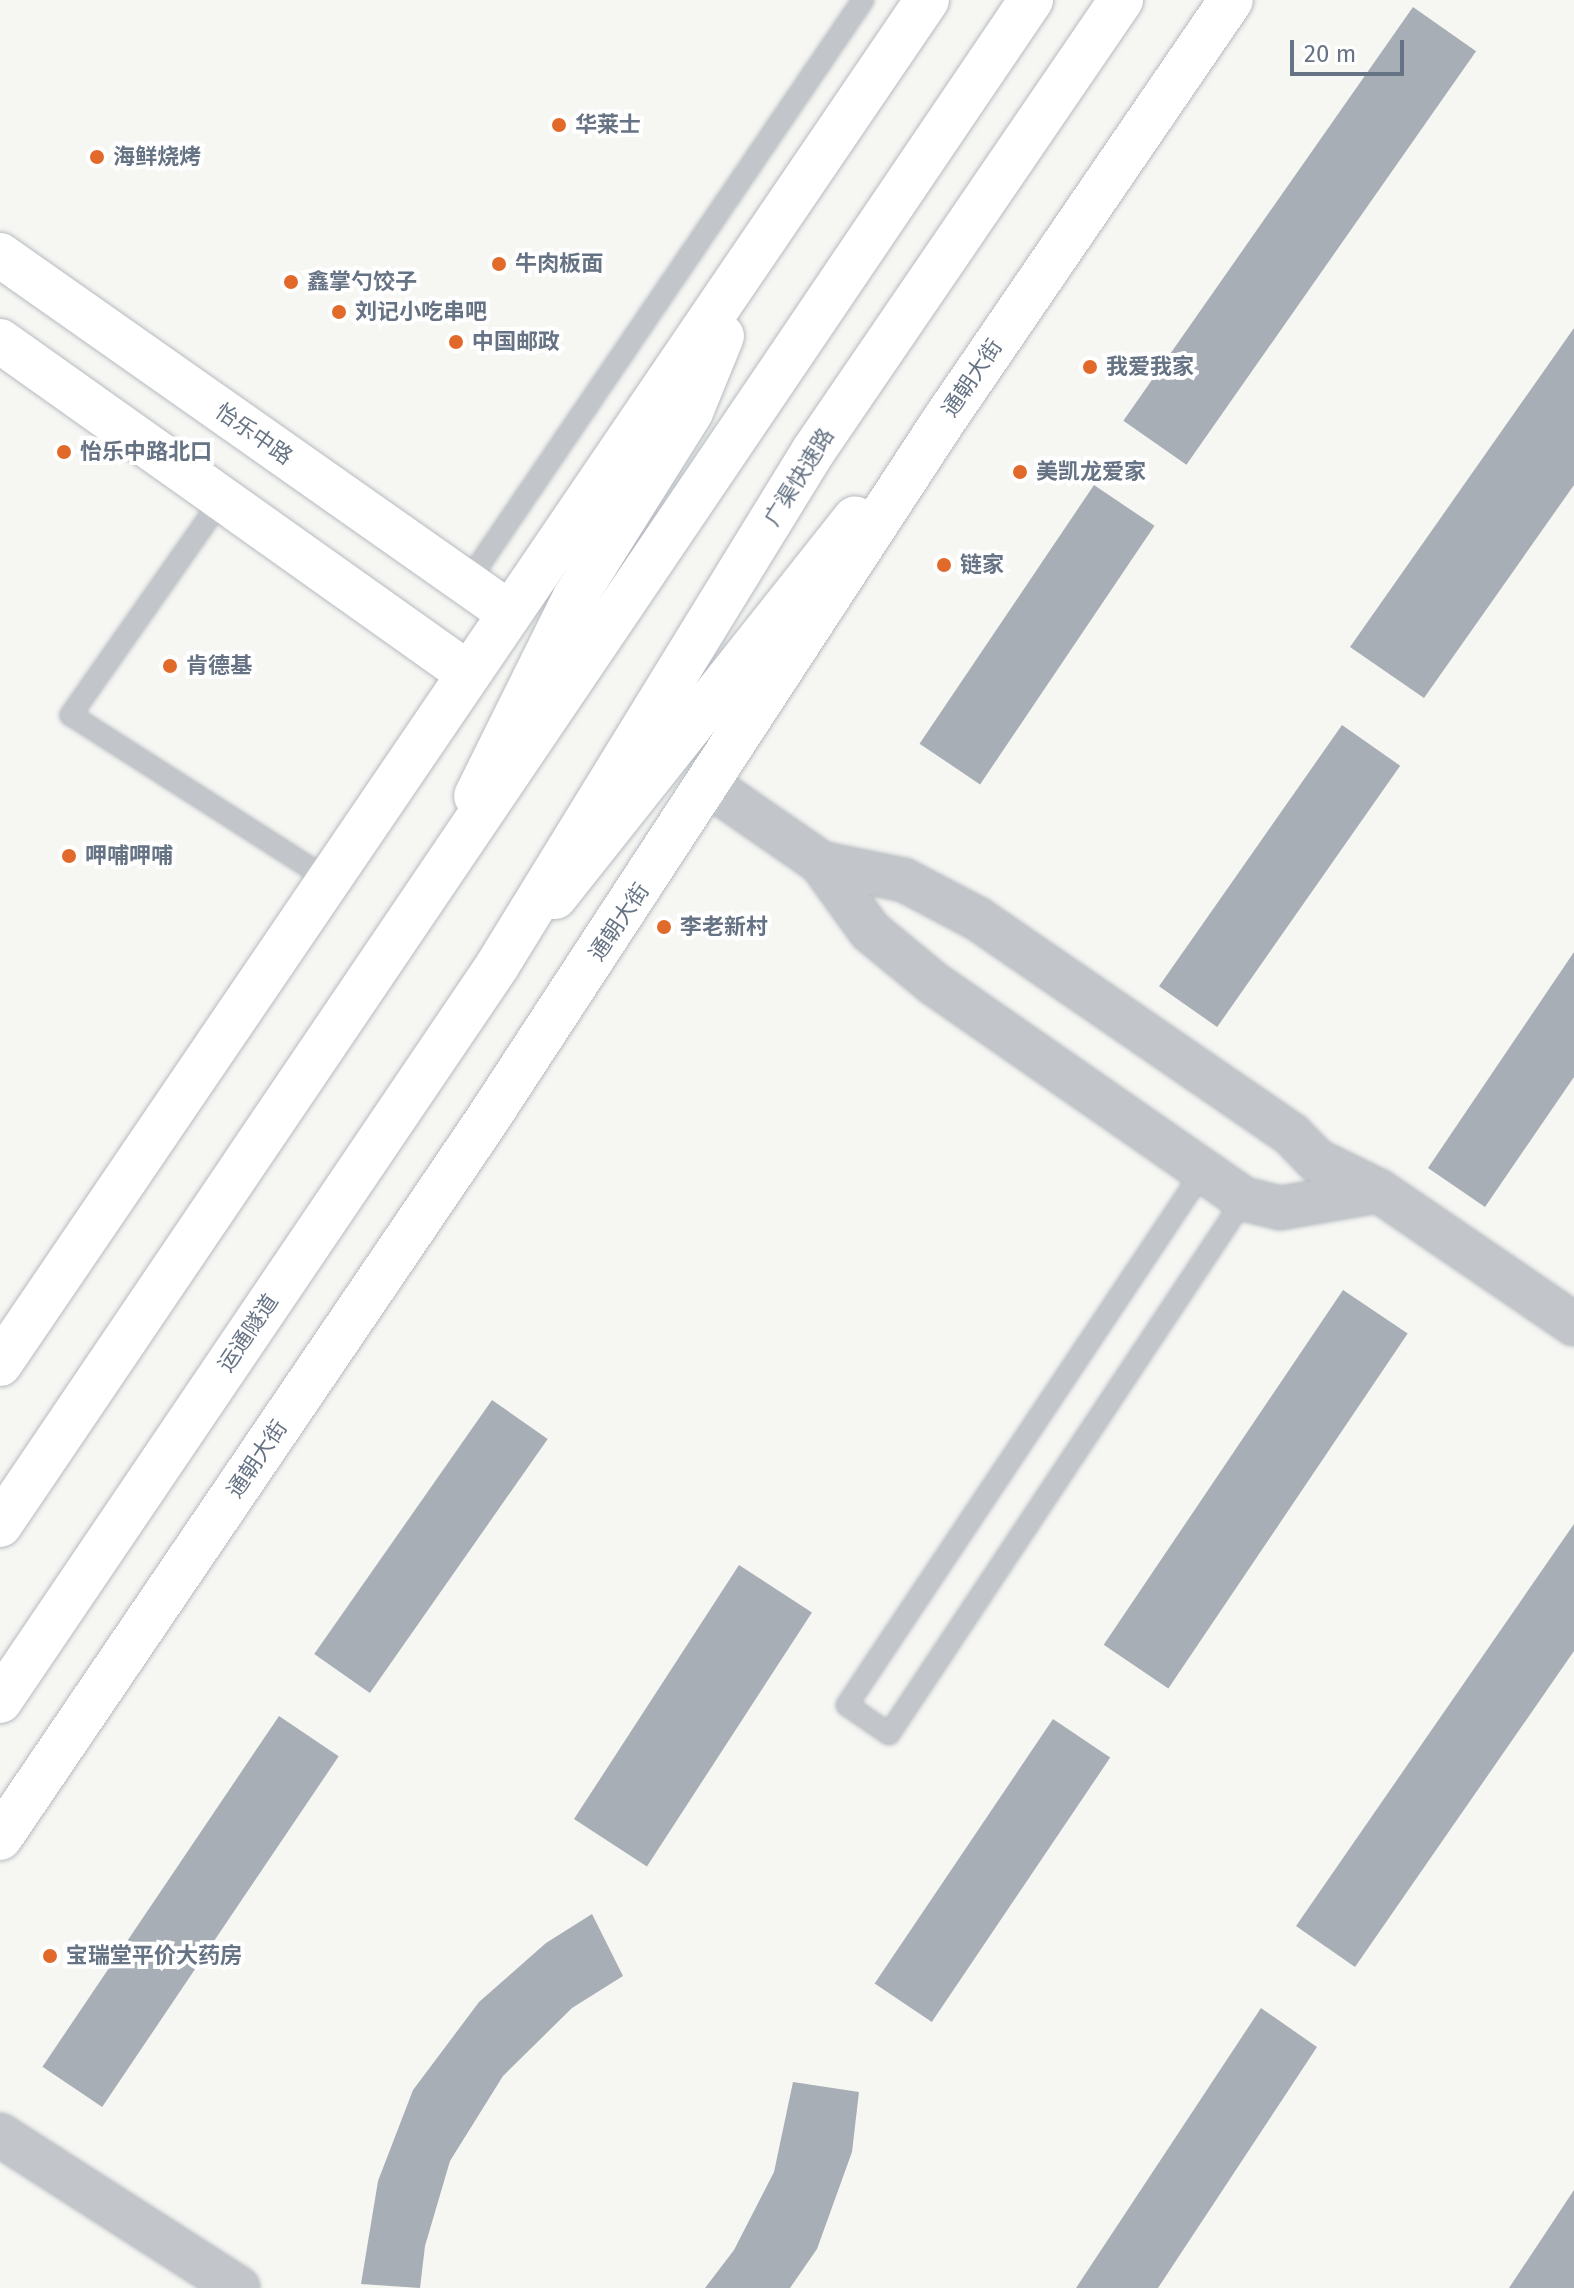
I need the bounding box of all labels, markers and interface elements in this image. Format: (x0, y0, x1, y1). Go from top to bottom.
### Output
scale bar (1294, 24, 1408, 74)
text: 20 m (1304, 40, 1356, 68)
place label: 华莱士 (575, 112, 641, 138)
marker: 华莱士 (550, 116, 568, 134)
place label: 海鲜烧烤 (113, 144, 201, 170)
marker: 海鲜烧烤 (88, 148, 106, 166)
place label: 牛肉板面 (515, 251, 603, 277)
marker: 牛肉板面 (490, 255, 508, 273)
place label: 鑫掌勺饺子 (307, 269, 417, 295)
marker: 鑫掌勺饺子 (282, 273, 300, 291)
place label: 刘记小吃串吧 (355, 299, 487, 325)
marker: 刘记小吃串吧 (330, 303, 348, 321)
place label: 中国邮政 (472, 329, 560, 355)
marker: 中国邮政 (447, 333, 465, 351)
street label: 通朝大街 (936, 334, 1008, 422)
place label: 我爱我家 (1106, 354, 1194, 380)
marker: 我爱我家 (1081, 358, 1099, 376)
street label: 怡乐中路 (210, 398, 298, 470)
street label: 广渠快速路 (759, 423, 839, 531)
place label: 怡乐中路北口 (80, 439, 212, 465)
marker: 怡乐中路北口 (55, 443, 73, 461)
place label: 美凯龙爱家 (1036, 459, 1146, 485)
marker: 美凯龙爱家 (1011, 463, 1029, 481)
place label: 链家 (960, 552, 1004, 578)
marker: 链家 (935, 556, 953, 574)
place label: 肯德基 (186, 653, 252, 679)
marker: 肯德基 (161, 657, 179, 675)
place label: 呷哺呷哺 (85, 843, 173, 869)
marker: 呷哺呷哺 (60, 847, 78, 865)
street label: 通朝大街 (583, 878, 655, 966)
place label: 李老新村 (680, 914, 768, 940)
marker: 李老新村 (655, 918, 673, 936)
street label: 运通隧道 (212, 1289, 284, 1377)
street label: 通朝大街 (221, 1415, 293, 1503)
place label: 宝瑞堂平价大药房 (66, 1943, 242, 1969)
marker: 宝瑞堂平价大药房 (41, 1947, 59, 1965)

